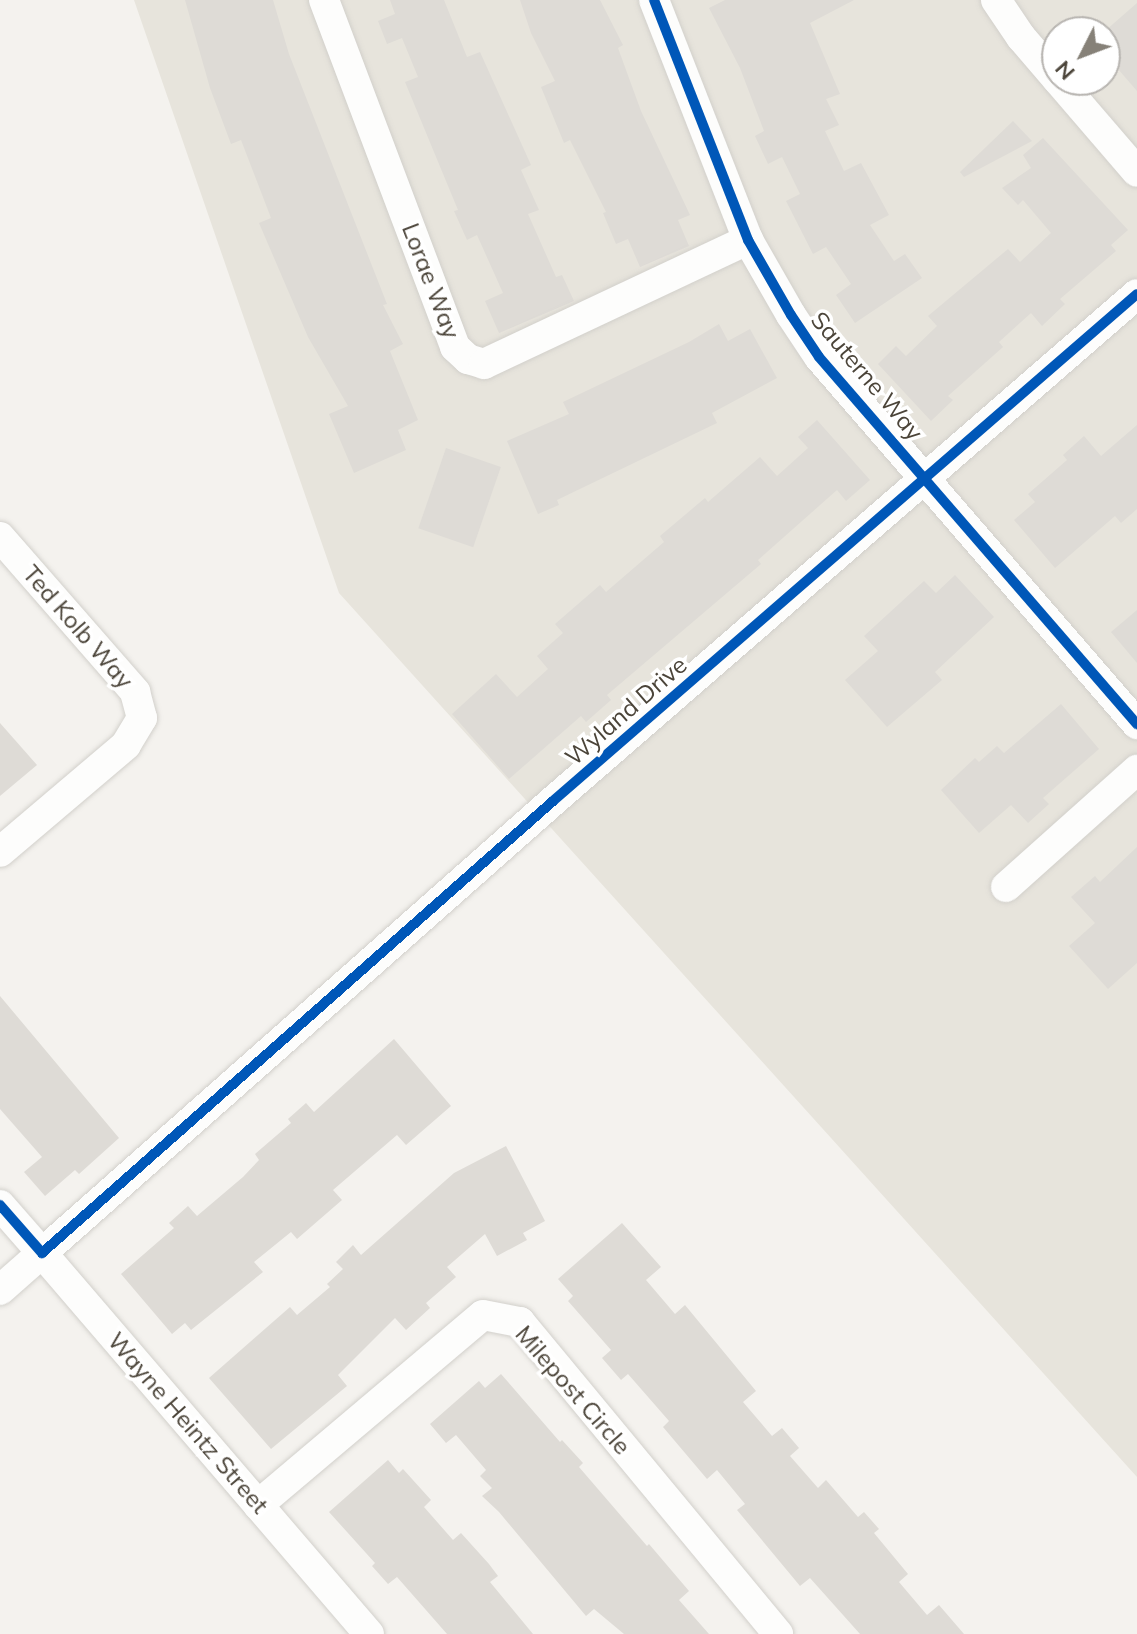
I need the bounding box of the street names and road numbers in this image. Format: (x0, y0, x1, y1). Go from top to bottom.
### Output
street label: Lorae Way (396, 219, 466, 343)
street label: Sauterne Way (805, 306, 929, 446)
street label: Ted Kolb Way (17, 560, 139, 694)
street label: Wyland Drive (559, 650, 693, 772)
street label: Milepost Circle (509, 1320, 637, 1460)
street label: Wayne Heintz Street (102, 1327, 274, 1519)

